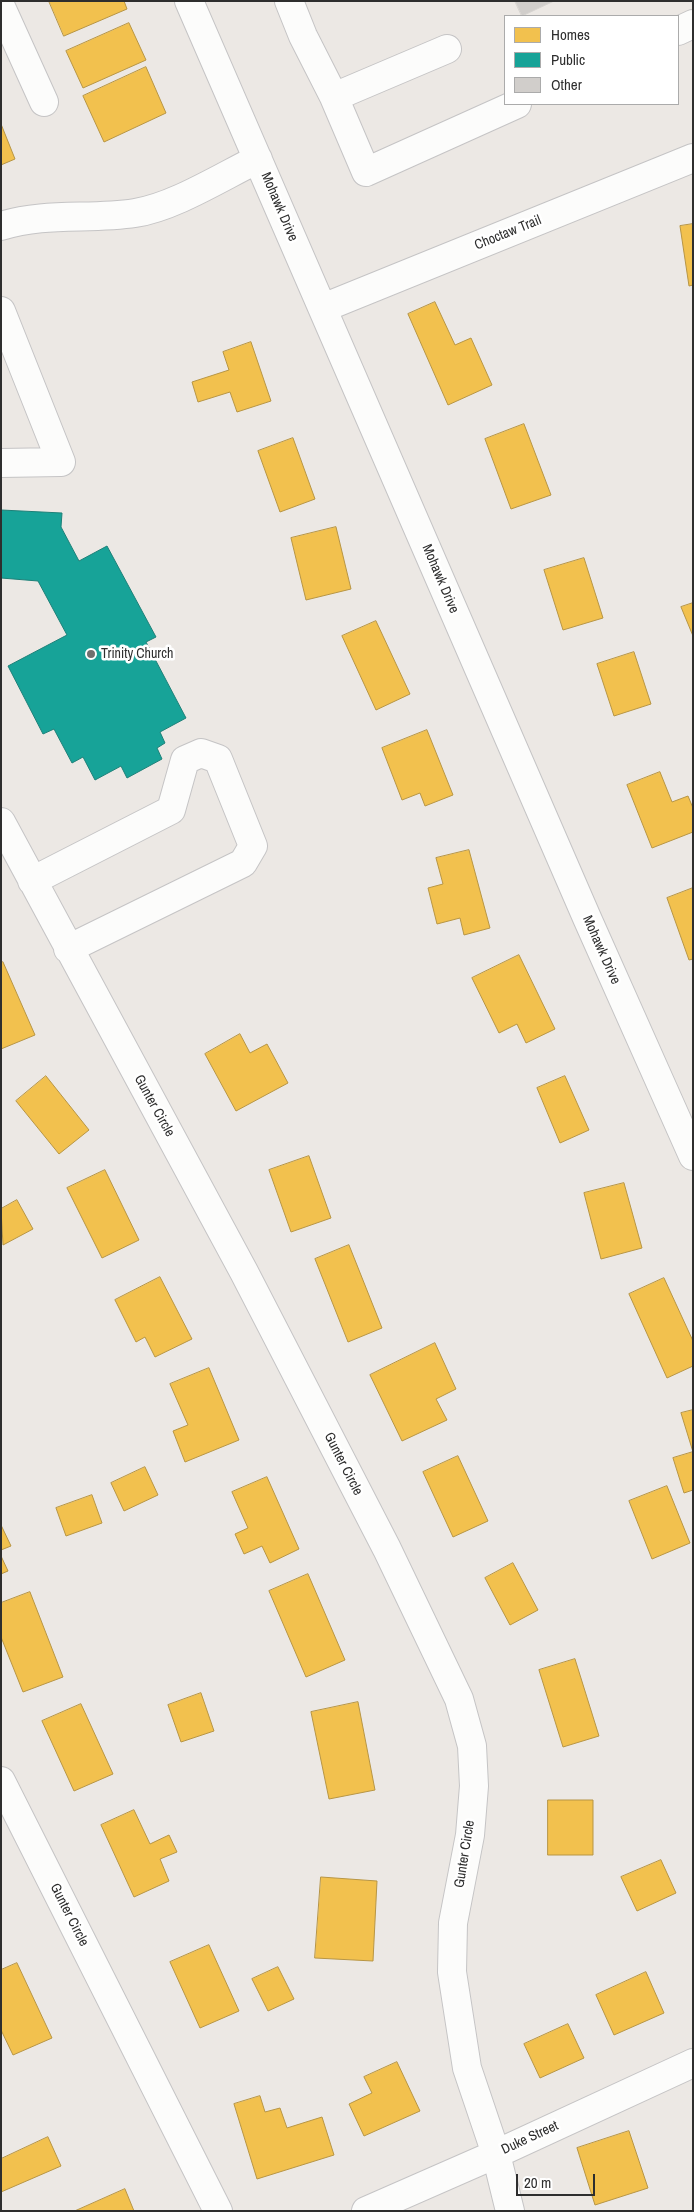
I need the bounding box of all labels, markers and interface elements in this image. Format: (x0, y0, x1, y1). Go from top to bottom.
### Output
legend (504, 15, 679, 105)
text: Homes (551, 24, 590, 45)
text: Public (551, 49, 585, 70)
text: Other (551, 74, 582, 95)
street label: Mohawk Drive (257, 170, 301, 244)
street label: Choctaw Trail (472, 212, 544, 254)
street label: Mohawk Drive (418, 542, 462, 616)
place label: Trinity Church (101, 646, 173, 662)
marker: Trinity Church (85, 648, 97, 660)
street label: Mohawk Drive (578, 913, 624, 987)
street label: Gunter Circle (130, 1072, 178, 1140)
street label: Gunter Circle (320, 1430, 366, 1498)
street label: Gunter Circle (451, 1819, 479, 1889)
street label: Gunter Circle (46, 1881, 92, 1949)
street label: Duke Street (499, 2118, 561, 2158)
scale bar (519, 2164, 598, 2196)
text: 20 m (524, 2172, 551, 2193)

